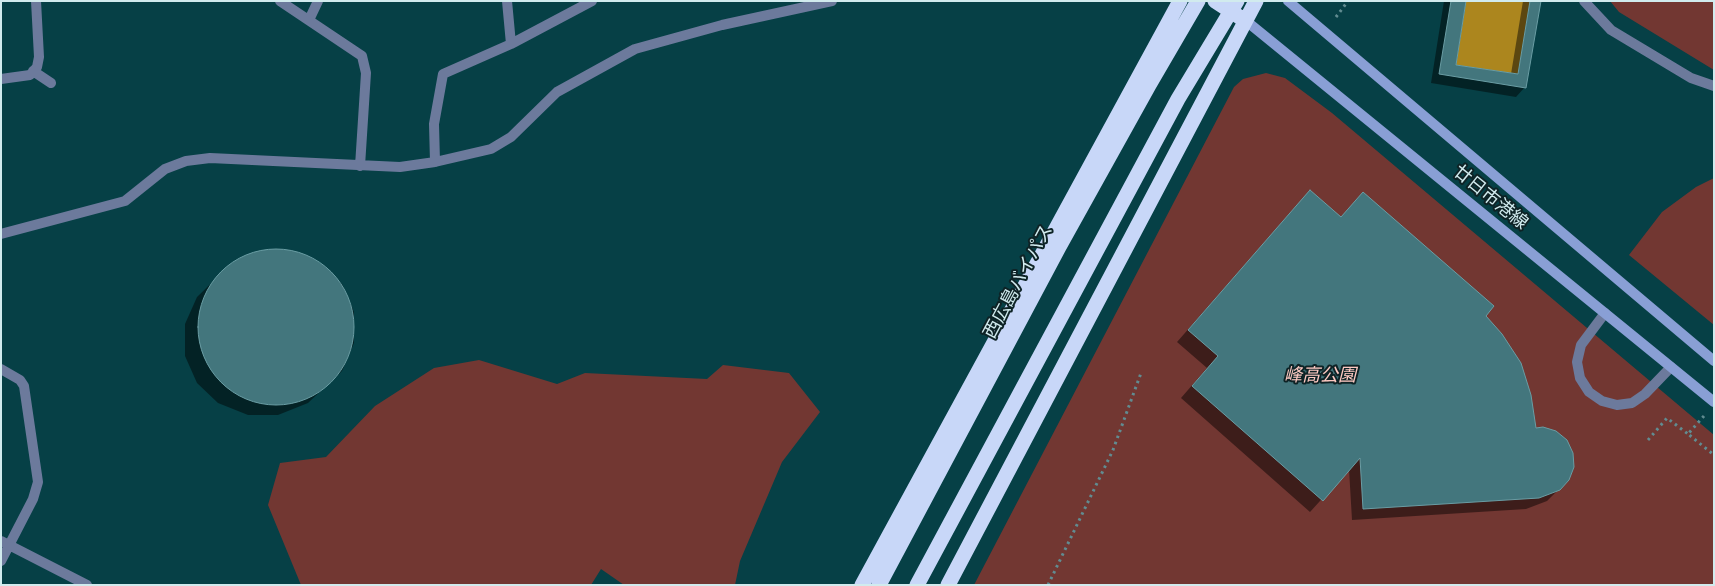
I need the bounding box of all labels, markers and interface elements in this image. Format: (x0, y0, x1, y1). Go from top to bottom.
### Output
street label: 廿日市港線 (1448, 161, 1532, 235)
street label: 西広島バイパス (980, 221, 1058, 343)
park label: 峰高公園 (1284, 365, 1356, 387)

